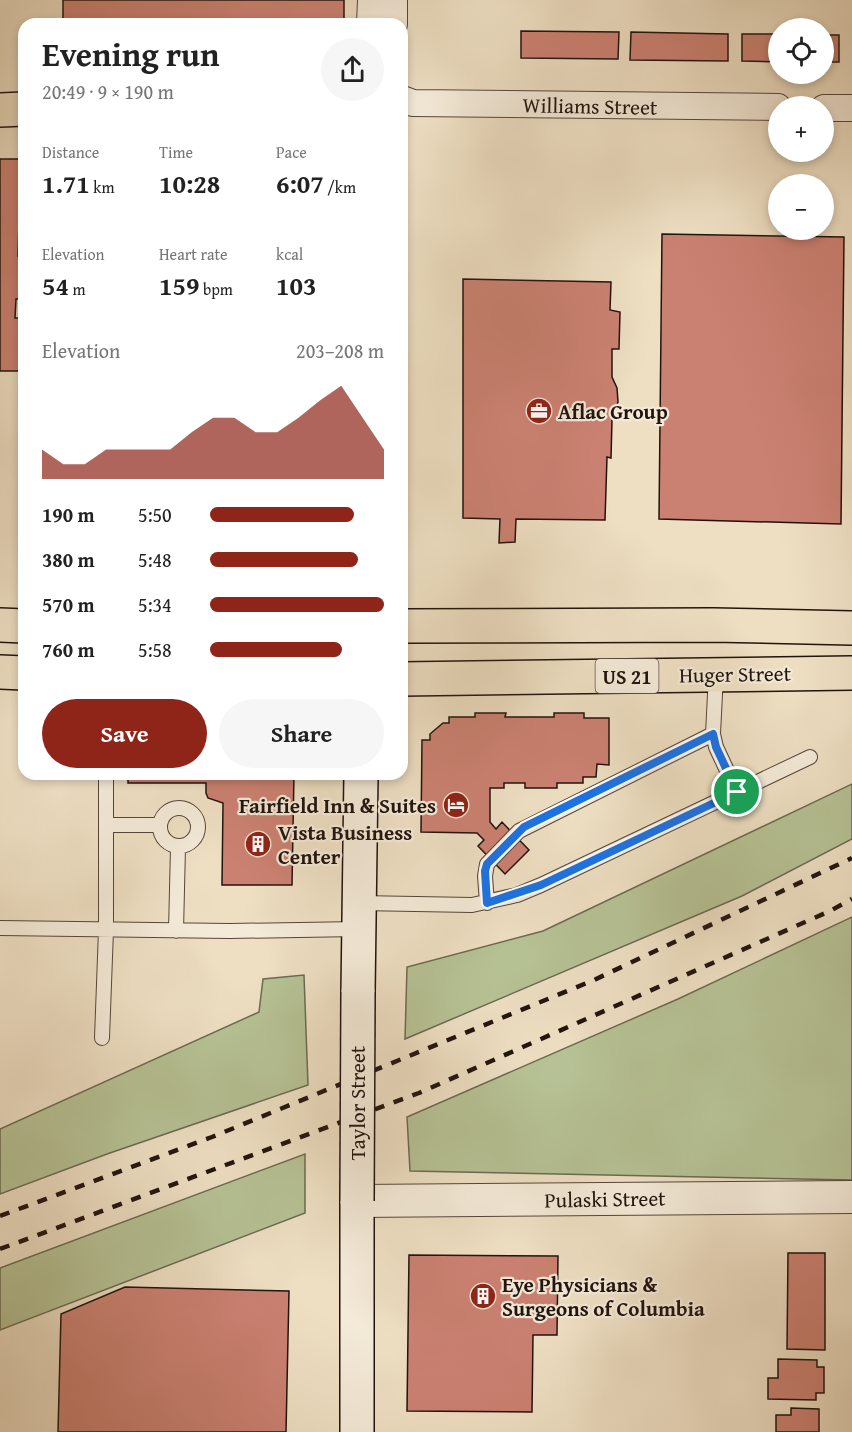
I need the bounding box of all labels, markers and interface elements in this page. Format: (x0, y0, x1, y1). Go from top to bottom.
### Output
map controls (768, 18, 834, 240)
button: locate (768, 18, 834, 84)
text: Evening run (42, 30, 219, 78)
button: share (321, 38, 384, 101)
text: 20:49 · 9 × 190 m (42, 77, 174, 106)
street label: Williams Street (522, 89, 658, 123)
button: + (768, 96, 834, 162)
text: Distance (42, 140, 99, 164)
text: Time (159, 140, 193, 164)
text: Pace (276, 140, 307, 164)
text: 1.71 (42, 164, 90, 203)
text: 10:28 (159, 164, 220, 203)
text: 6:07 (276, 164, 324, 203)
button: − (768, 174, 834, 240)
text: km (90, 175, 114, 199)
text: /km (324, 175, 356, 199)
text: Elevation (42, 242, 105, 266)
text: Heart rate (159, 242, 228, 266)
text: kcal (276, 242, 303, 266)
text: 54 (42, 266, 69, 305)
text: 159 (159, 266, 199, 305)
text: 103 (276, 266, 316, 305)
text: m (69, 277, 86, 301)
text: bpm (199, 277, 233, 301)
text: Elevation (42, 336, 120, 365)
text: 203–208 m (296, 336, 384, 365)
office icon: Aflac Group (524, 396, 554, 426)
place label: Aflac Group (558, 396, 668, 427)
text: 190 m (42, 500, 95, 529)
text: 5:50 (138, 500, 172, 529)
text: 380 m (42, 545, 95, 574)
text: 5:48 (138, 545, 172, 574)
text: 570 m (42, 590, 95, 619)
text: 5:34 (138, 590, 172, 619)
text: 760 m (42, 635, 95, 664)
text: 5:58 (138, 635, 172, 664)
street label: Huger Street (679, 658, 792, 690)
road number: US 21 (596, 659, 658, 693)
button: Save (42, 699, 207, 768)
button: Share (219, 699, 384, 768)
pin (711, 766, 762, 817)
icon: arrive (720, 775, 753, 808)
place label: Fairfield Inn & Suites (239, 790, 436, 821)
hotel icon: Fairfield Inn & Suites (441, 790, 471, 820)
place label: Vista Business Center (278, 817, 412, 872)
building icon: Vista Business Center (243, 829, 273, 859)
street label: Taylor Street (342, 1045, 373, 1160)
street label: Pulaski Street (544, 1182, 666, 1216)
place label: Eye Physicians & Surgeons of Columbia (502, 1269, 705, 1324)
building icon: Eye Physicians & Surgeons of Columbia (468, 1281, 498, 1311)

